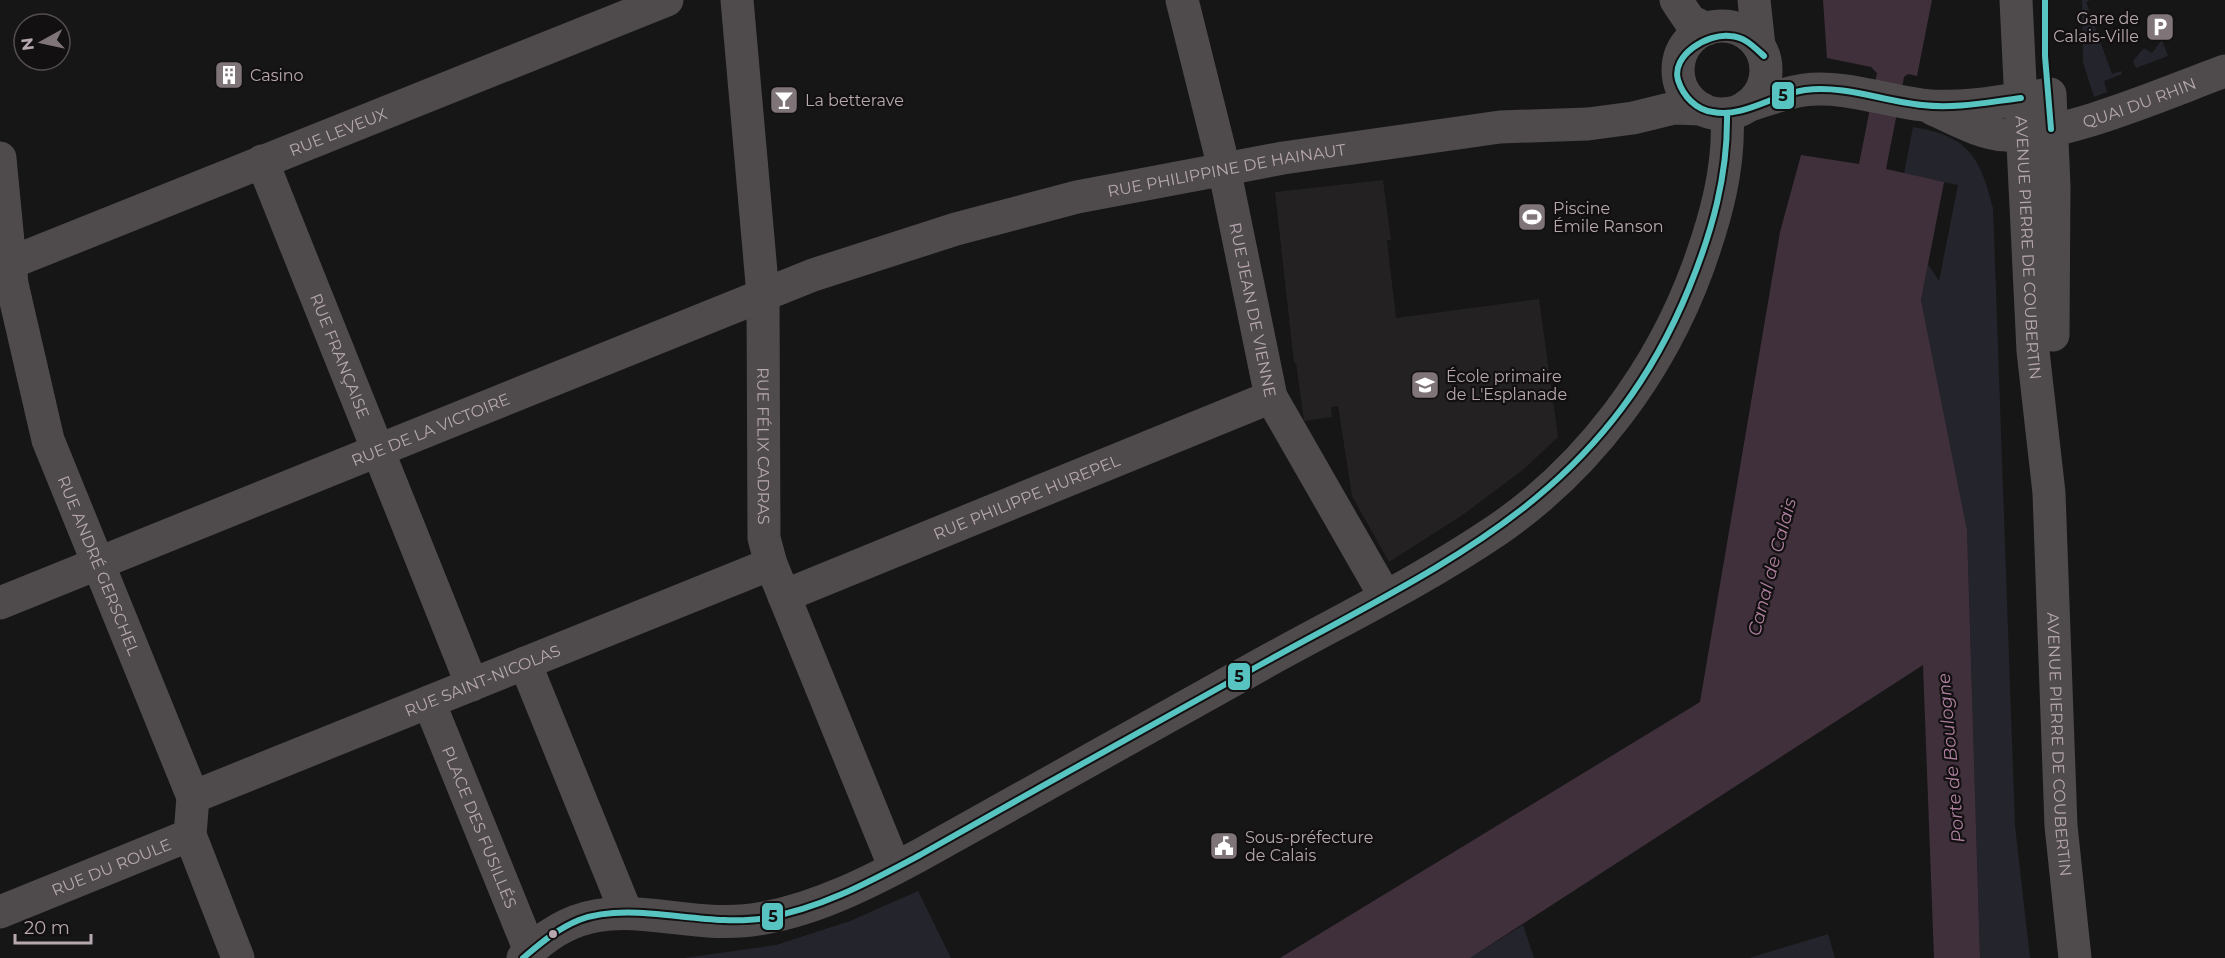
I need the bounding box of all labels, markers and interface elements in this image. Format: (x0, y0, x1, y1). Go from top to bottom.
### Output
place label: Gare de Calais-Ville (2053, 9, 2139, 46)
parking icon: Gare de Calais-Ville (2144, 11, 2176, 43)
north arrow (12, 12, 72, 72)
text: N (17, 36, 38, 52)
building icon: Casino (213, 59, 245, 91)
place label: Casino (250, 66, 304, 85)
street label: QUAI DU RHIN (2080, 73, 2199, 131)
line badge: 5 (1771, 81, 1795, 110)
bar icon: La betterave (768, 84, 800, 116)
text: 5 (1778, 86, 1788, 105)
place label: La betterave (805, 91, 904, 110)
street label: RUE LEVEUX (286, 103, 390, 160)
street label: AVENUE PIERRE DE COUBERTIN (2012, 115, 2046, 381)
street label: RUE PHILIPPINE DE HAINAUT (1106, 140, 1348, 201)
place label: Piscine Émile Ranson (1553, 199, 1664, 236)
sports icon: Piscine Émile Ranson (1516, 201, 1548, 233)
street label: RUE JEAN DE VIENNE (1226, 221, 1280, 399)
street label: RUE FRANÇAISE (306, 291, 374, 421)
street label: RUE FÉLIX CADRAS (754, 367, 773, 525)
place label: École primaire de L'Esplanade (1446, 367, 1567, 404)
school or university icon: École primaire de L'Esplanade (1409, 369, 1441, 401)
street label: RUE DE LA VICTOIRE (348, 389, 512, 470)
street label: RUE PHILIPPE HUREPEL (930, 450, 1123, 543)
street label: RUE ANDRÉ GERSCHEL (54, 473, 144, 659)
water label: Canal de Calais (1743, 495, 1801, 638)
street label: AVENUE PIERRE DE COUBERTIN (2044, 612, 2076, 877)
street label: RUE SAINT-NICOLAS (402, 640, 563, 720)
line badge: 5 (1227, 662, 1251, 691)
text: 5 (1234, 667, 1244, 686)
water label: Porte de Boulogne (1933, 672, 1969, 844)
street label: PLACE DES FUSILLÉS (438, 743, 521, 911)
place label: Sous-préfecture de Calais (1245, 828, 1373, 865)
public building icon: Sous-préfecture de Calais (1208, 830, 1240, 862)
street label: RUE DU ROULE (49, 834, 174, 900)
line badge: 5 (761, 902, 784, 931)
scale bar (15, 907, 92, 945)
text: 5 (768, 907, 778, 926)
text: 20 m (24, 917, 70, 939)
unlabelled marker (547, 928, 559, 940)

